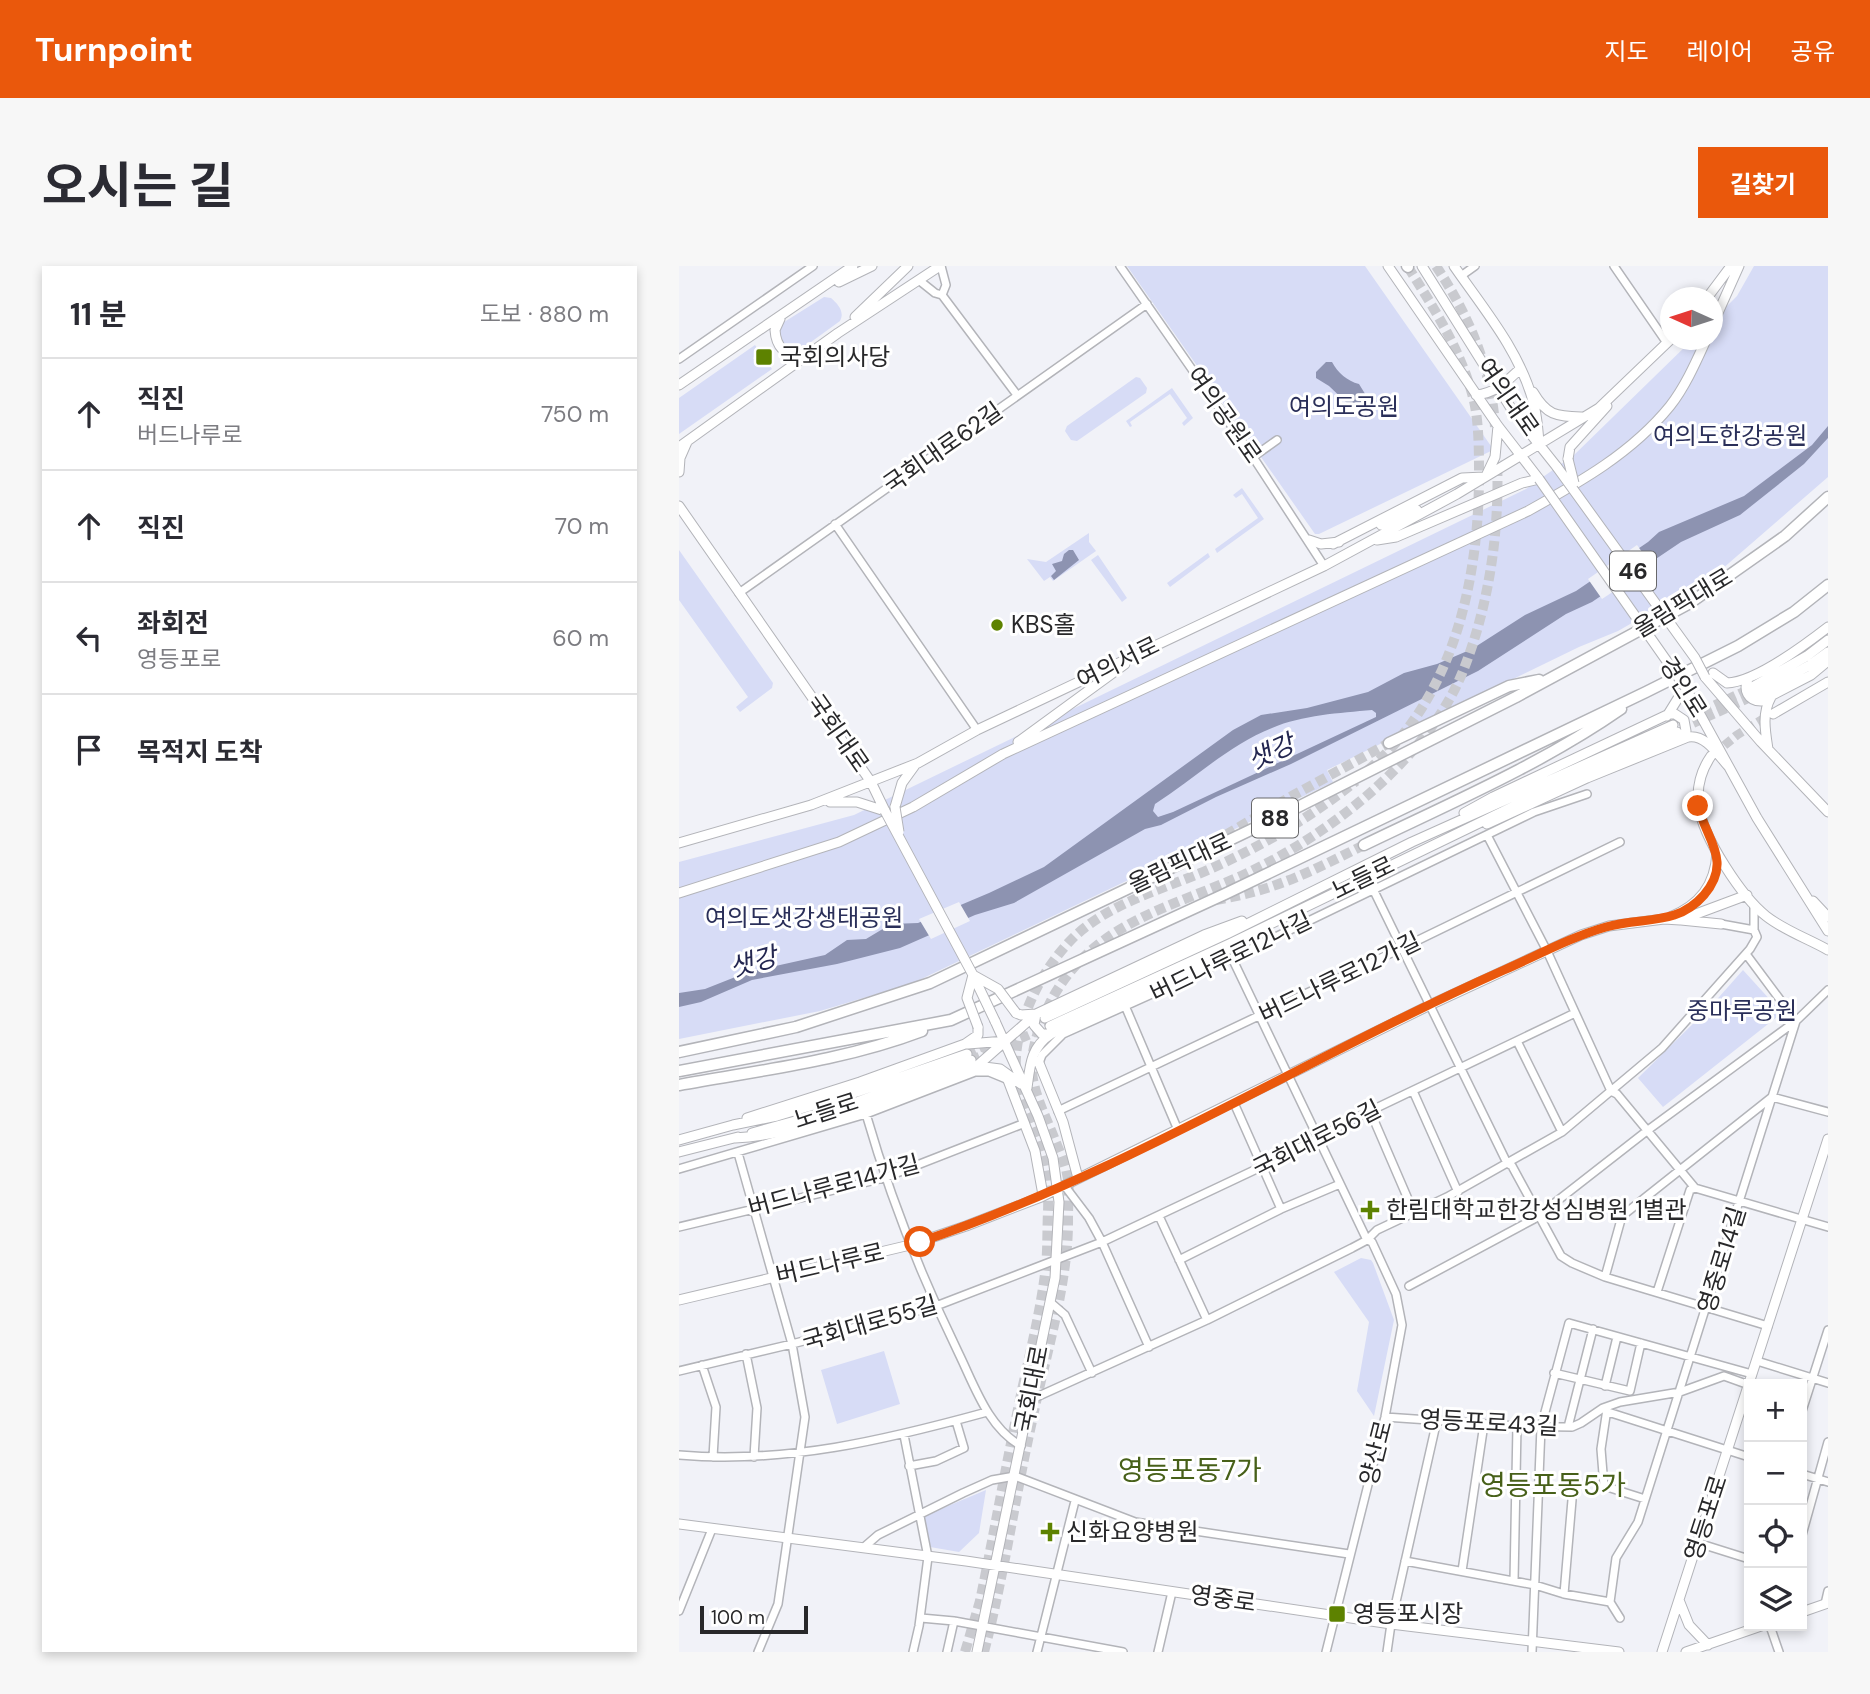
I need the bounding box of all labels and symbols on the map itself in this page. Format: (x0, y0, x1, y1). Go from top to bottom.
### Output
north arrow (1660, 287, 1723, 350)
place label: 국회의사당 (780, 341, 890, 372)
marker: 국회의사당 (754, 347, 774, 367)
street label: 여의대로 (1470, 352, 1546, 442)
street label: 여의공원로 (1180, 361, 1269, 469)
park label: 여의도공원 (1289, 391, 1399, 422)
street label: 국회대로62길 (877, 395, 1008, 500)
park label: 여의도한강공원 (1653, 420, 1807, 451)
road number: 46 (1610, 552, 1656, 590)
street label: 올림픽대로 (1627, 561, 1738, 644)
place label: KBS홀 (1011, 609, 1076, 640)
marker: KBS홀 (989, 617, 1005, 633)
street label: 여의서로 (1071, 629, 1164, 696)
street label: 경인로 (1653, 650, 1714, 723)
street label: 국회대로 (800, 688, 876, 778)
water label: 샛강 (1242, 725, 1303, 778)
route end (1682, 790, 1713, 821)
road number: 88 (1252, 798, 1298, 838)
street label: 올림픽대로 (1123, 825, 1236, 900)
street label: 노들로 (1326, 849, 1399, 906)
park label: 여의도샛강생태공원 (705, 902, 903, 933)
street label: 버드나루로12나길 (1145, 904, 1317, 1009)
street label: 버드나루로12가길 (1254, 925, 1426, 1030)
water label: 샛강 (725, 938, 784, 985)
park label: 중마루공원 (1687, 995, 1797, 1026)
street label: 노들로 (790, 1086, 862, 1136)
street label: 국회대로56길 (1247, 1093, 1386, 1184)
street label: 버드나루로14가길 (745, 1148, 923, 1223)
place label: 한림대학교한강성심병원 1별관 (1386, 1194, 1687, 1225)
marker: 한림대학교한강성심병원 1별관 (1360, 1200, 1380, 1220)
street label: 영중로14길 (1691, 1203, 1752, 1317)
route start (904, 1226, 935, 1257)
street label: 버드나루로 (773, 1236, 887, 1291)
street label: 국회대로55길 (798, 1288, 941, 1357)
street label: 국회대로 (1008, 1343, 1055, 1435)
street label: 영등포로43길 (1419, 1403, 1559, 1442)
street label: 양산로 (1352, 1417, 1399, 1489)
district label: 영등포동7가 (1118, 1452, 1262, 1489)
district label: 영등포동5가 (1480, 1467, 1626, 1504)
street label: 영등포로 (1677, 1471, 1734, 1565)
place label: 신화요양병원 (1066, 1516, 1198, 1547)
marker: 신화요양병원 (1040, 1522, 1060, 1542)
street label: 영중로 (1188, 1579, 1258, 1618)
place label: 영등포시장 (1353, 1598, 1463, 1629)
scale bar (700, 1603, 809, 1635)
marker: 영등포시장 (1327, 1604, 1347, 1624)

